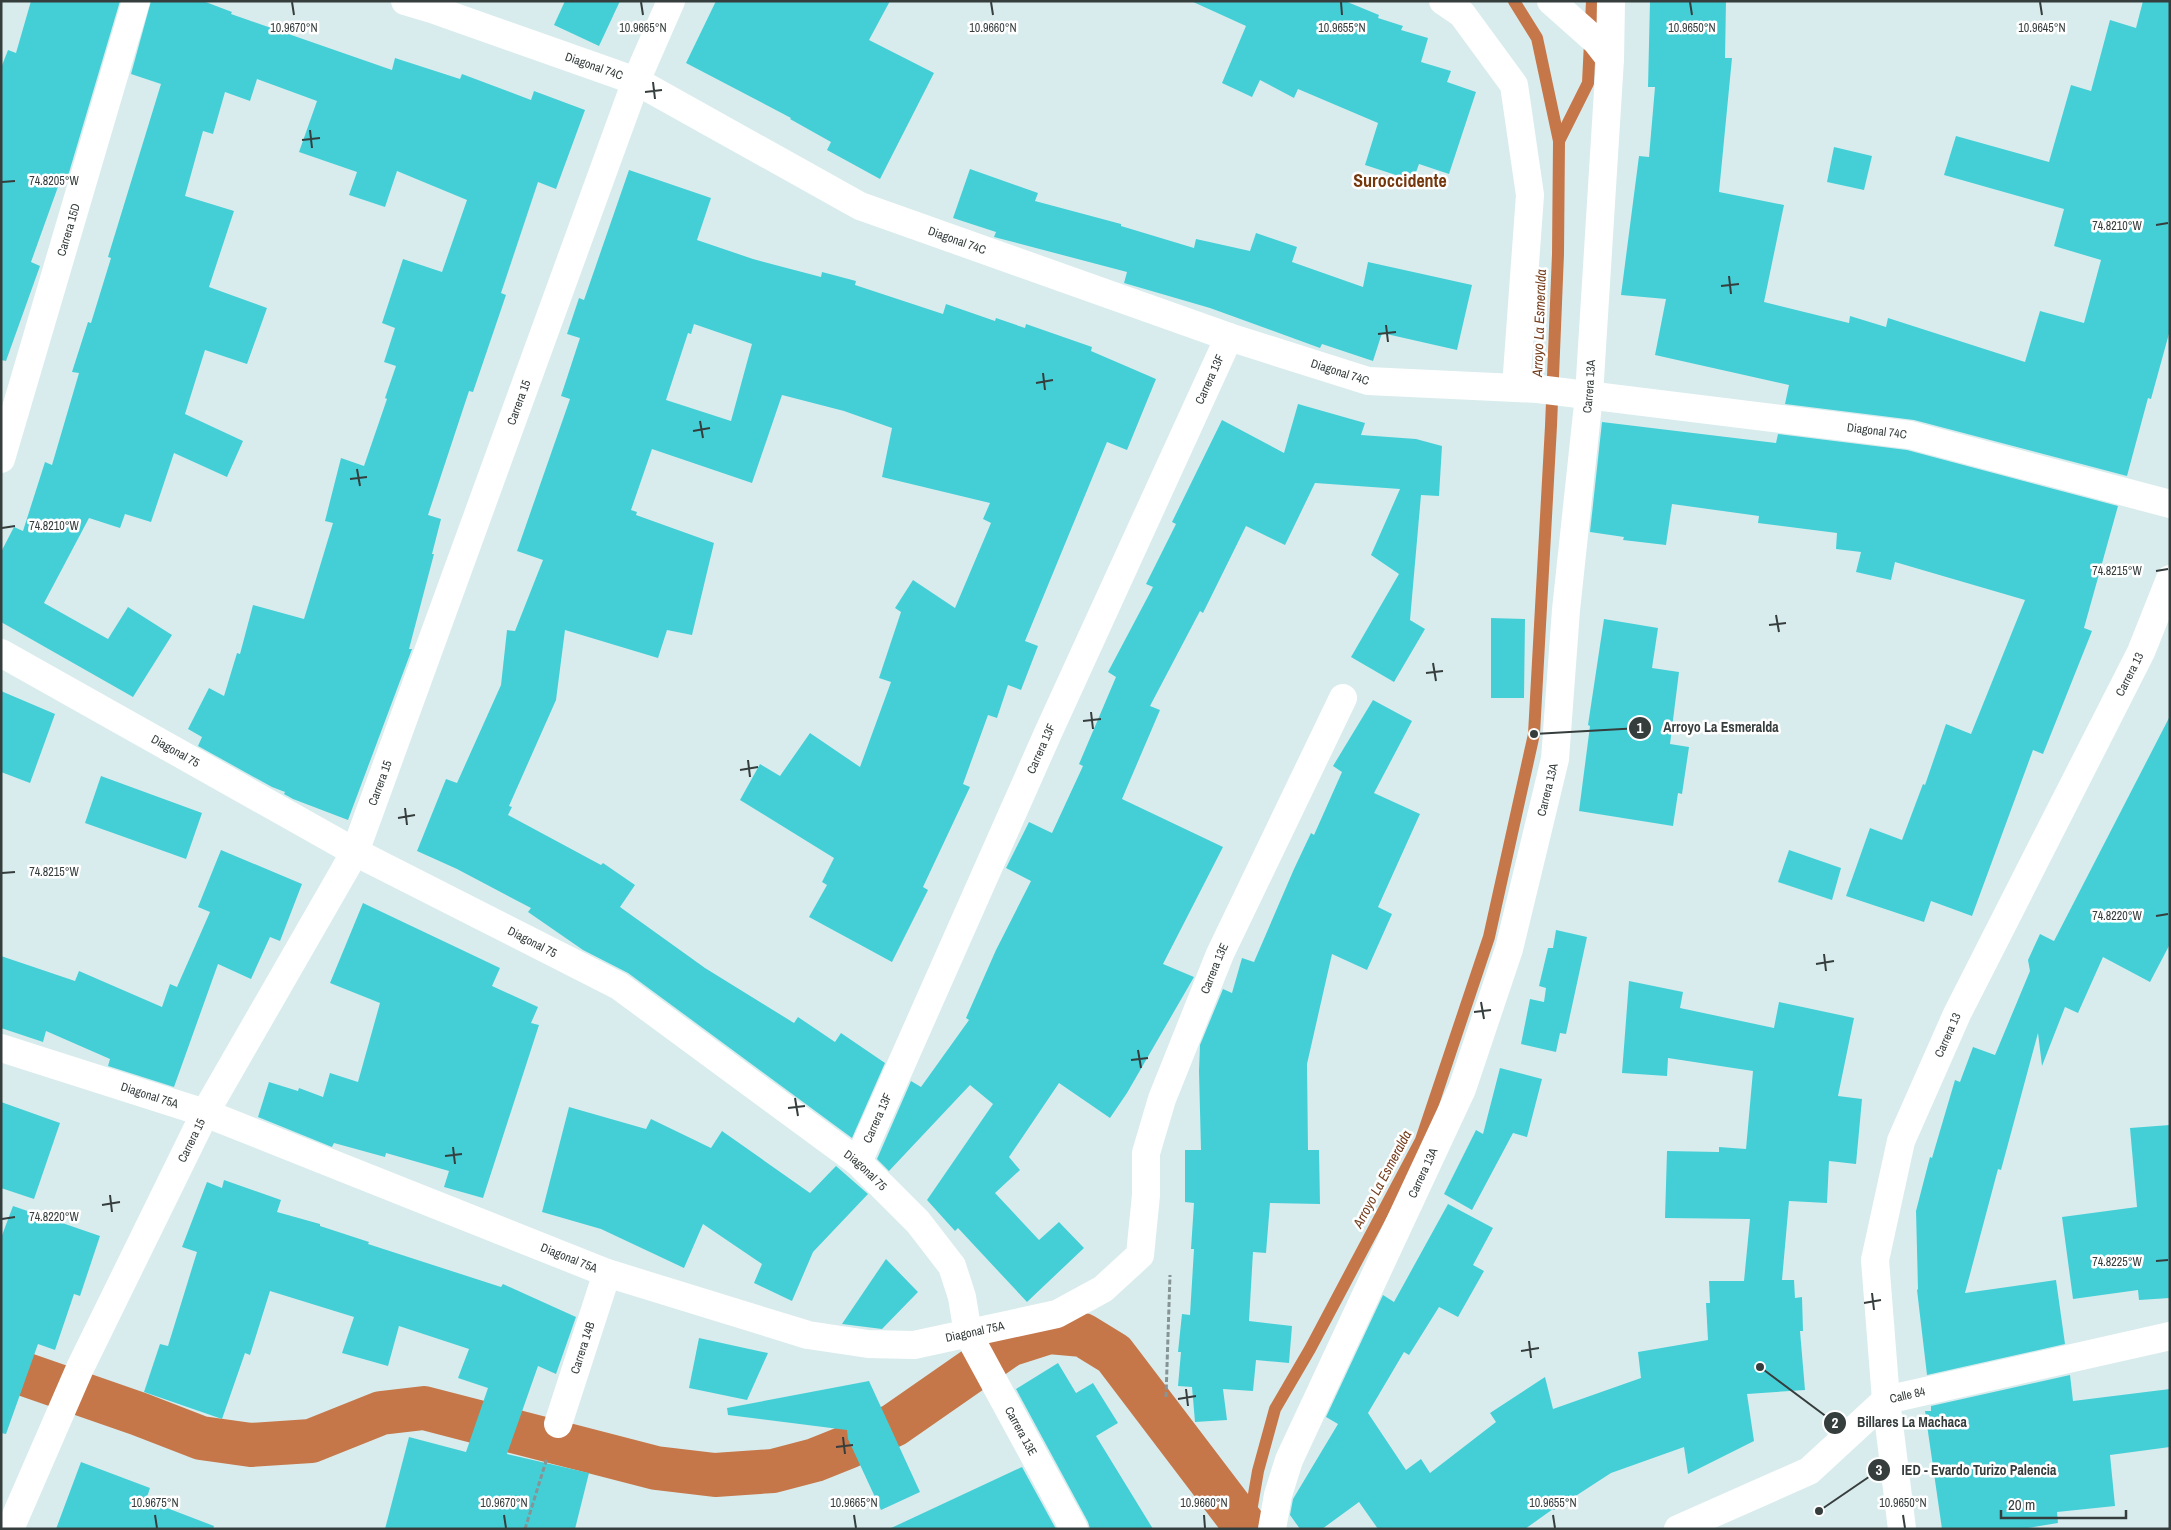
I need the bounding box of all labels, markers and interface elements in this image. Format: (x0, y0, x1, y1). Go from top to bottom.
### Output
text: 10.9670°N (270, 20, 318, 36)
text: 10.9665°N (619, 20, 667, 36)
text: 10.9660°N (969, 20, 1017, 36)
text: 10.9655°N (1318, 20, 1366, 36)
text: 10.9650°N (1668, 20, 1716, 36)
text: 10.9645°N (2018, 20, 2066, 36)
street label: Diagonal 74C (563, 49, 625, 84)
district label: Suroccidente (1353, 168, 1447, 193)
text: 74.8205°W (29, 173, 80, 189)
street label: Carrera 15D (53, 201, 84, 258)
text: 74.8210°W (2092, 218, 2143, 234)
street label: Diagonal 74C (926, 223, 988, 258)
water label: Arroyo La Esmeralda (1528, 269, 1550, 378)
street label: Carrera 13F (1191, 352, 1228, 407)
street label: Diagonal 74C (1309, 355, 1371, 389)
street label: Carrera 13A (1579, 359, 1599, 414)
street label: Carrera 15 (503, 377, 535, 427)
street label: Diagonal 74C (1846, 419, 1908, 443)
text: 74.8210°W (29, 518, 80, 534)
text: 74.8215°W (2092, 563, 2143, 579)
street label: Carrera 13 (2112, 650, 2147, 699)
callout: Arroyo La Esmeralda (1628, 713, 1788, 742)
text: 1 (1637, 717, 1644, 738)
text: Arroyo La Esmeralda (1663, 718, 1779, 736)
street label: Carrera 13F (1023, 721, 1059, 776)
street label: Diagonal 75 (148, 731, 203, 771)
street label: Carrera 15 (365, 758, 396, 808)
street label: Carrera 13A (1533, 761, 1562, 818)
text: 74.8215°W (29, 864, 80, 880)
text: 74.8220°W (2092, 908, 2143, 924)
street label: Diagonal 75 (505, 923, 560, 961)
street label: Carrera 13E (1197, 940, 1232, 996)
street label: Carrera 13 (1931, 1010, 1965, 1060)
street label: Diagonal 75A (119, 1079, 181, 1112)
street label: Carrera 13F (859, 1091, 896, 1146)
street label: Carrera 15 (174, 1115, 209, 1165)
water label: Arroyo La Esmeralda (1348, 1127, 1415, 1232)
street label: Carrera 13A (1404, 1145, 1442, 1201)
street label: Diagonal 75 (841, 1146, 891, 1195)
text: 74.8220°W (29, 1209, 80, 1225)
street label: Diagonal 75A (538, 1239, 600, 1277)
text: 74.8225°W (2092, 1254, 2143, 1270)
street label: Diagonal 75A (944, 1318, 1006, 1346)
street label: Carrera 14B (567, 1319, 599, 1376)
street label: Calle 84 (1888, 1383, 1927, 1407)
street label: Carrera 13E (1001, 1404, 1041, 1459)
callout: Billares La Machaca (1822, 1408, 1977, 1437)
text: 2 (1832, 1412, 1839, 1433)
text: Billares La Machaca (1857, 1413, 1967, 1431)
callout: IED - Evardo Turizo Palencia (1867, 1456, 2067, 1485)
text: 3 (1876, 1459, 1883, 1480)
text: IED - Evardo Turizo Palencia (1902, 1461, 2057, 1479)
scale bar (2001, 1488, 2126, 1520)
text: 20 m (2008, 1494, 2035, 1515)
text: 10.9675°N (131, 1495, 179, 1511)
text: 10.9670°N (480, 1495, 528, 1511)
text: 10.9665°N (830, 1495, 878, 1511)
text: 10.9660°N (1180, 1495, 1228, 1511)
text: 10.9655°N (1529, 1495, 1577, 1511)
text: 10.9650°N (1879, 1495, 1927, 1511)

